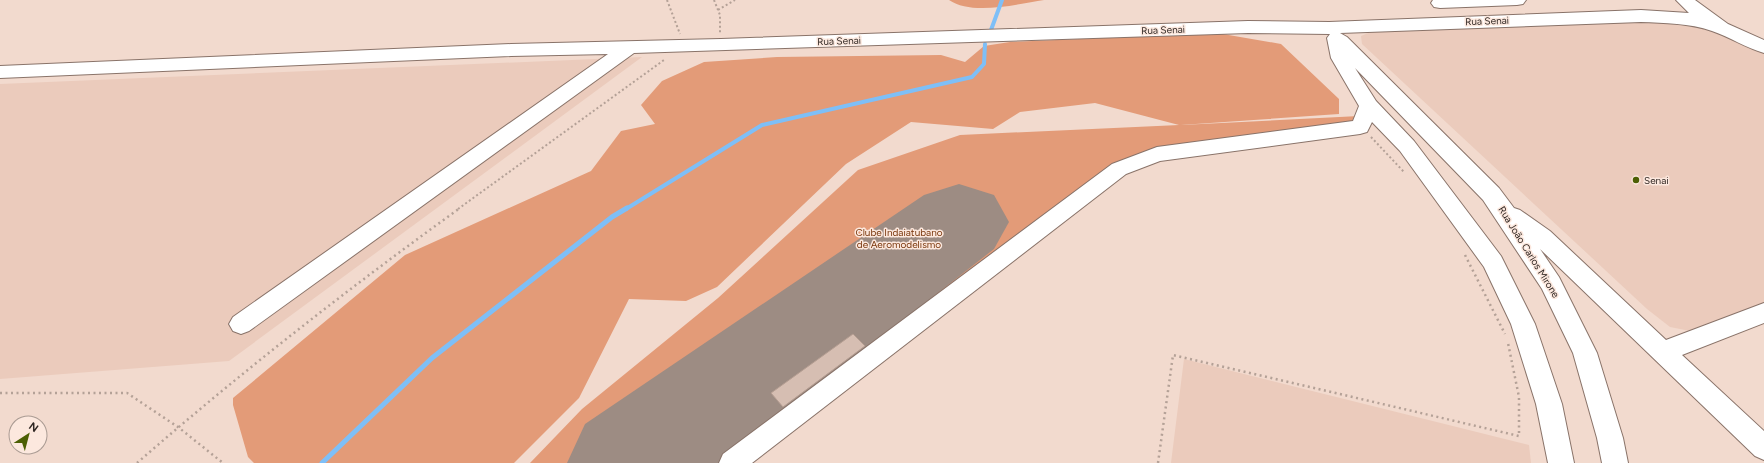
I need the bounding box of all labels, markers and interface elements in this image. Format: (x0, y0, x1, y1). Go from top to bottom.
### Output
street label: Rua Senai (1465, 14, 1509, 28)
street label: Rua Senai (1141, 23, 1185, 37)
street label: Rua Senai (817, 34, 861, 48)
place label: Senai (1644, 174, 1669, 187)
marker: Senai (1631, 175, 1641, 185)
street label: Rua João Carlos Mirone (1496, 204, 1563, 301)
park label: Clube Indaiatubano de Aeromodelismo (855, 226, 943, 251)
north arrow (8, 415, 48, 455)
text: N (26, 420, 41, 435)

